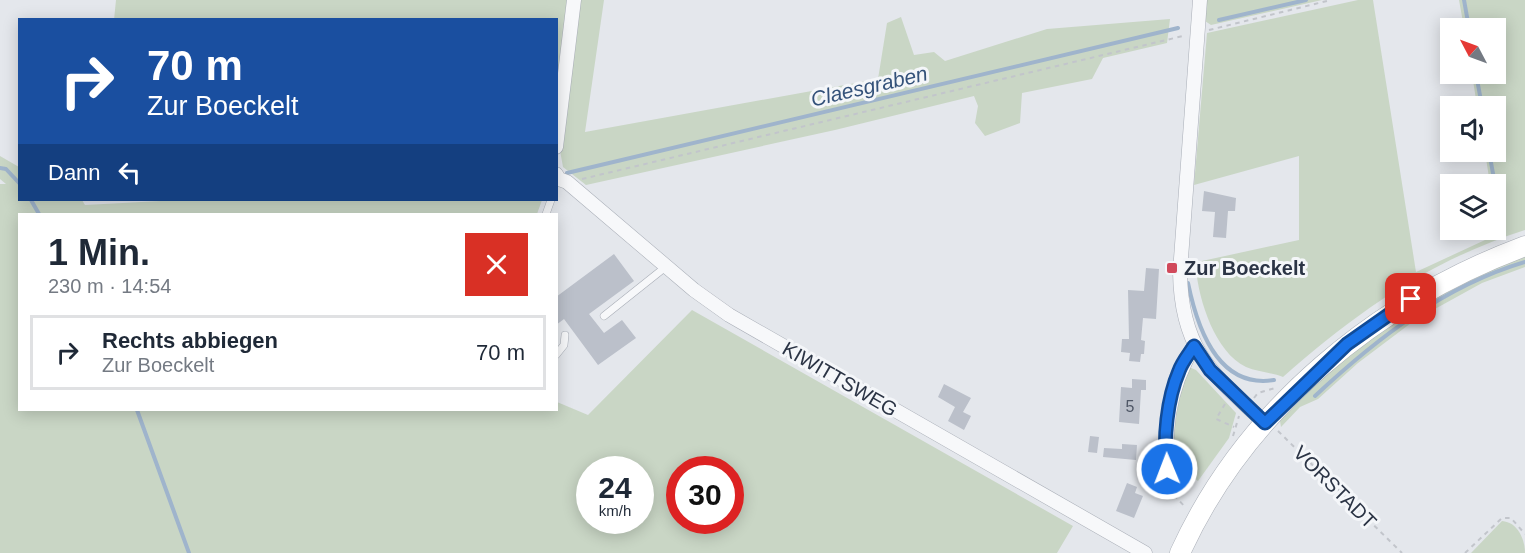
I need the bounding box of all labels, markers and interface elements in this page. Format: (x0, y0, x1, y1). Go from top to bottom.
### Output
north arrow (1440, 18, 1506, 84)
map controls (1440, 18, 1506, 240)
icon: right (48, 42, 126, 120)
text: 70 m (147, 42, 243, 89)
water label: Claesgraben (808, 61, 930, 111)
text: Zur Boeckelt (147, 91, 299, 121)
button: sound (1440, 96, 1506, 162)
icon: left (113, 156, 146, 189)
text: Dann (48, 160, 101, 185)
button: layers (1440, 174, 1506, 240)
text: 1 Min. (48, 232, 150, 273)
button: close (465, 233, 528, 296)
place label: Zur Boeckelt (1184, 257, 1305, 279)
marker: Zur Boeckelt (1165, 261, 1179, 275)
pin (1385, 273, 1436, 324)
text: 230 m · 14:54 (48, 275, 171, 297)
icon: arrive (1394, 282, 1427, 315)
text: Rechts abbiegen (102, 328, 278, 353)
icon: right (51, 336, 84, 369)
street label: KIWITTSWEG (779, 337, 901, 421)
text: 70 m (476, 340, 525, 365)
text: Zur Boeckelt (102, 354, 214, 376)
house number: 5 (1126, 398, 1135, 415)
position arrow (1135, 437, 1199, 501)
street label: VORSTADT (1289, 441, 1381, 533)
speed limit sign: 30 (666, 456, 744, 534)
text: 24 (598, 471, 632, 504)
text: km/h (599, 502, 631, 519)

